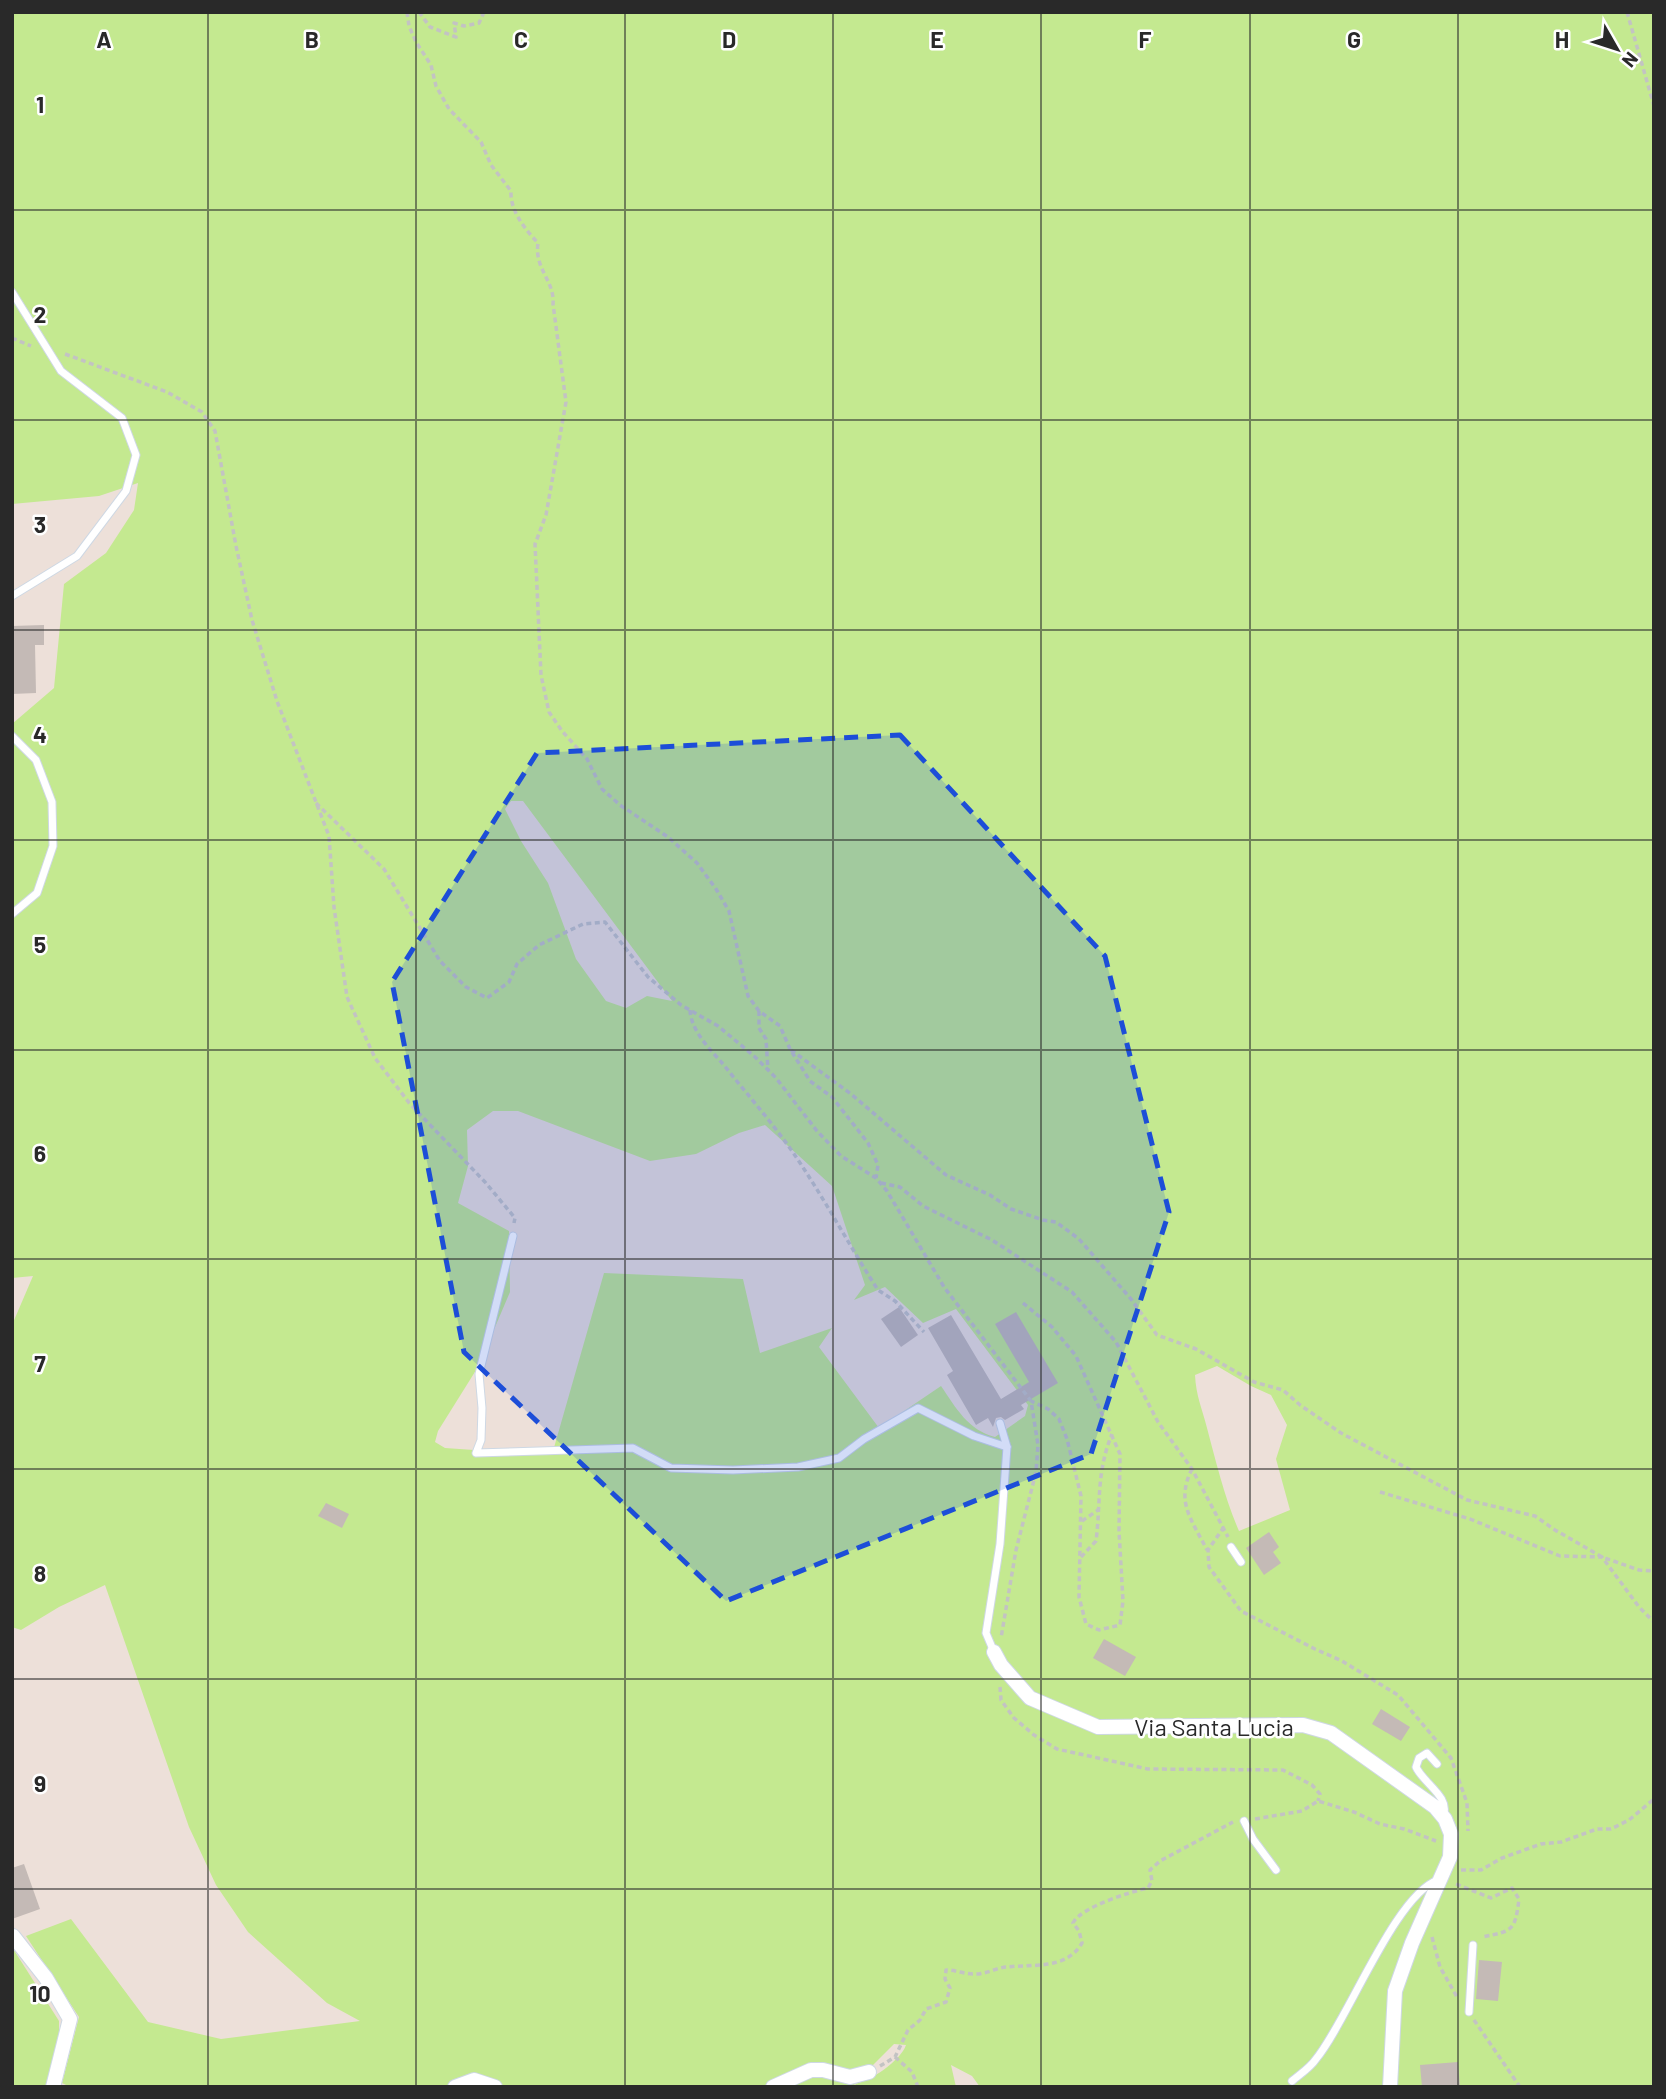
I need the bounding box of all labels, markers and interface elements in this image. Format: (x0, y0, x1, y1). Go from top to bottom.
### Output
north arrow (1582, 14, 1652, 84)
text: A (96, 25, 112, 53)
text: B (305, 25, 319, 53)
text: C (514, 25, 528, 53)
text: D (722, 25, 736, 53)
text: E (930, 25, 944, 53)
text: F (1139, 25, 1152, 53)
text: G (1347, 25, 1361, 53)
text: H (1555, 25, 1569, 53)
text: N (1618, 48, 1644, 72)
text: 1 (36, 90, 44, 118)
text: 2 (34, 300, 46, 328)
text: 3 (34, 510, 46, 538)
text: 4 (33, 720, 47, 748)
text: 5 (34, 930, 46, 958)
text: 6 (34, 1139, 46, 1167)
text: 7 (34, 1349, 46, 1377)
text: 8 (34, 1559, 46, 1587)
street label: Via Santa Lucia (1134, 1712, 1294, 1741)
text: 9 (34, 1769, 46, 1797)
text: 10 (29, 1979, 51, 2007)

